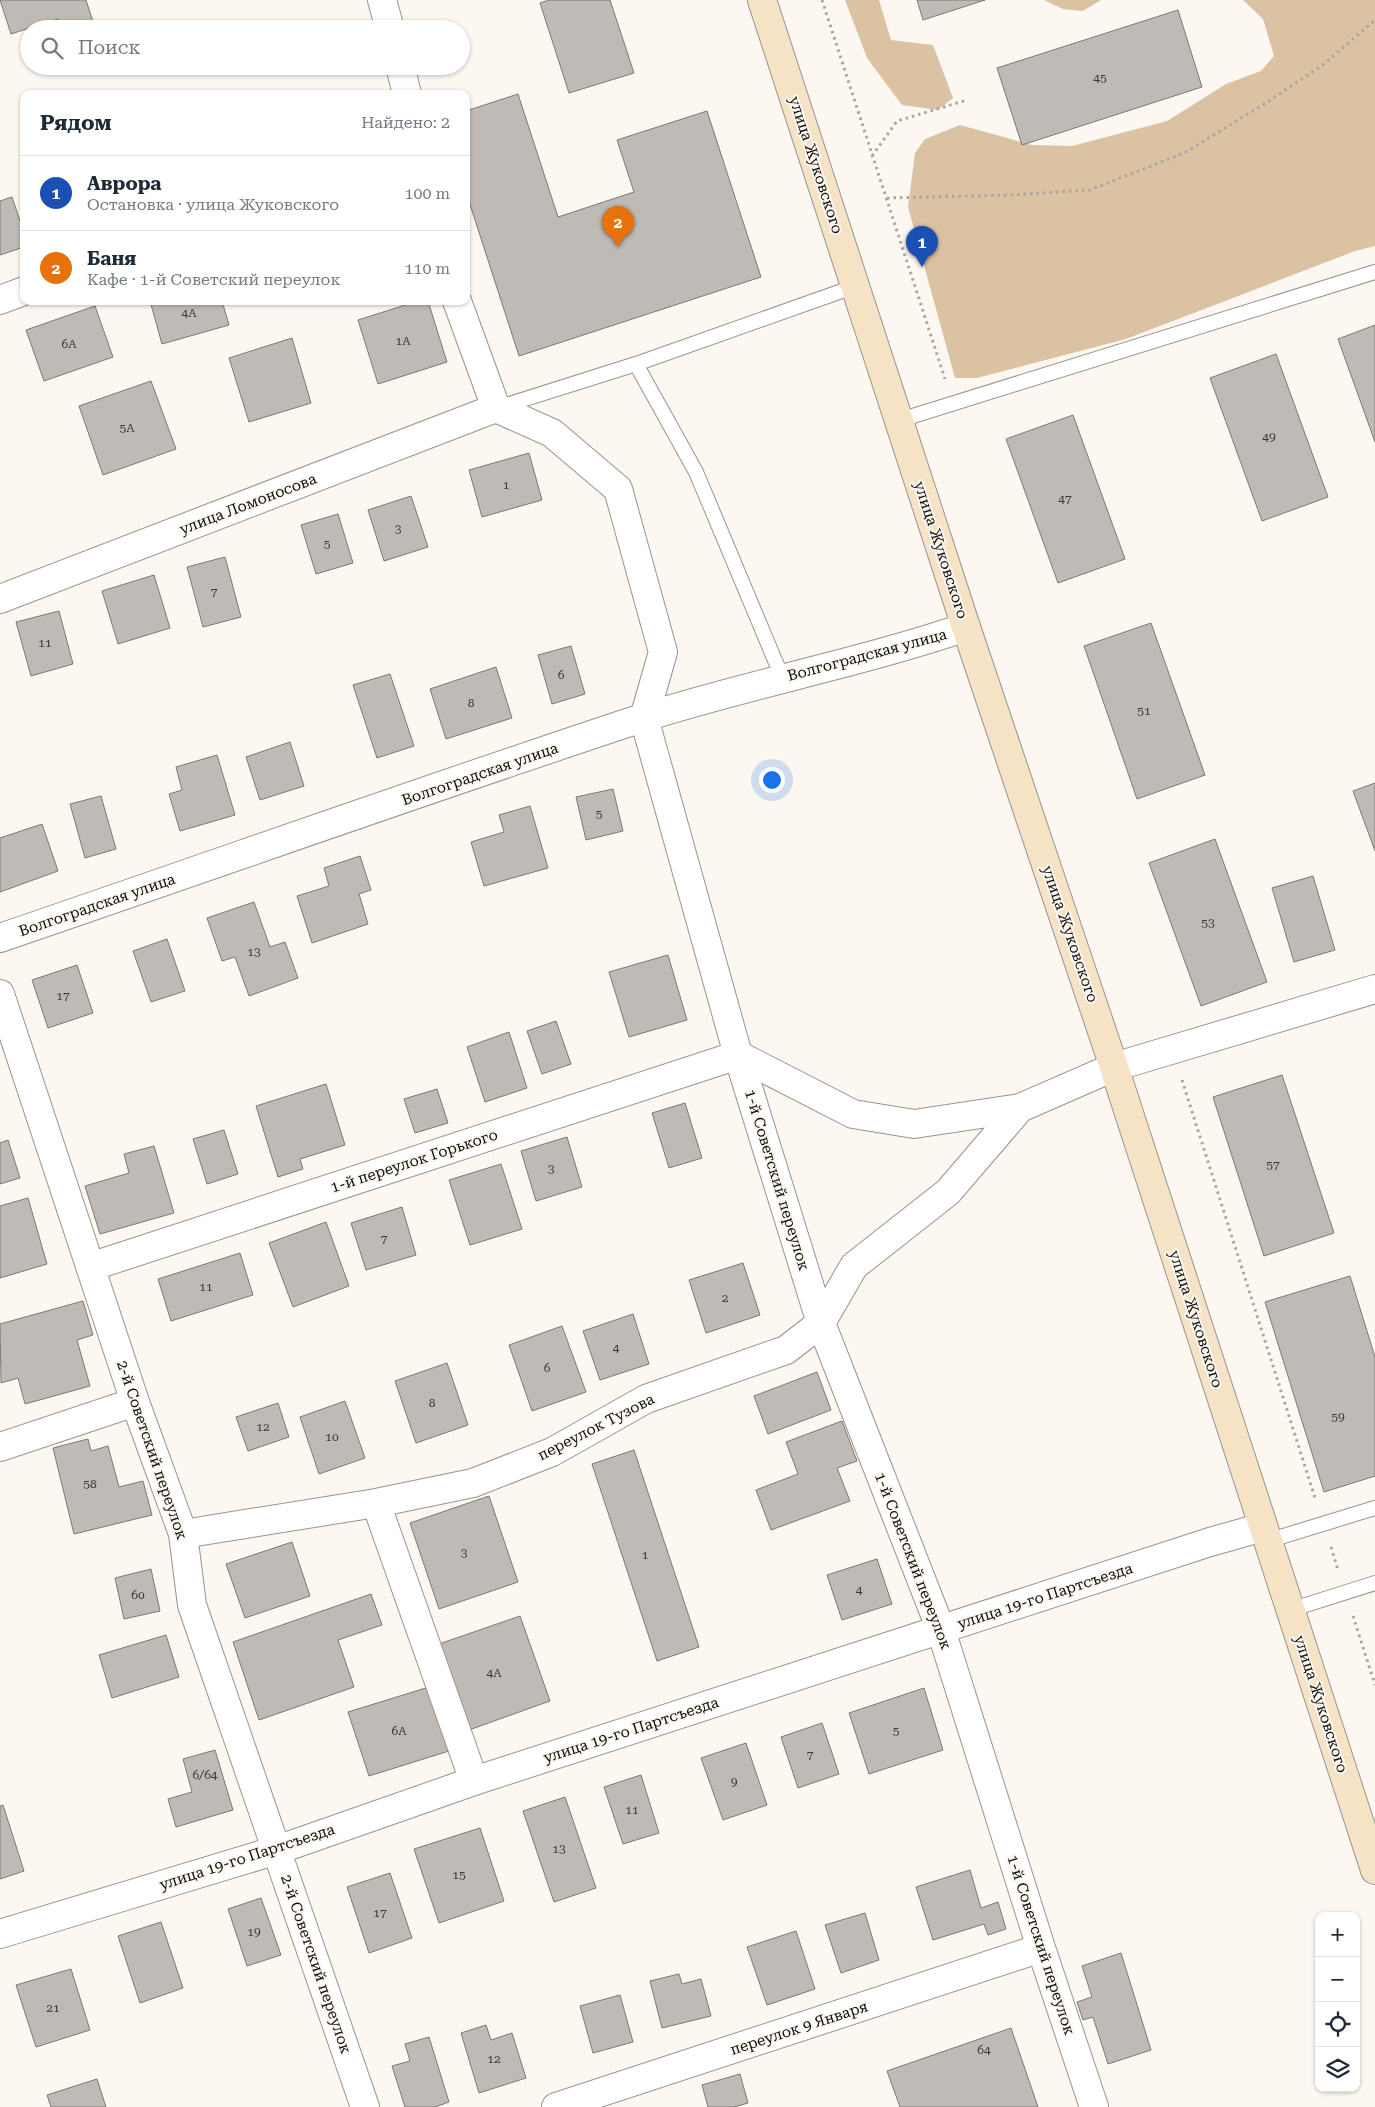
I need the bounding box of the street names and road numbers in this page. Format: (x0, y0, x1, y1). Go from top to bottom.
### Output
street label: улица Жуковского (785, 94, 847, 236)
street label: улица Ломоносова (177, 470, 319, 538)
street label: улица Жуковского (910, 479, 972, 621)
street label: Волгоградская улица (785, 625, 949, 685)
street label: Волгоградская улица (399, 739, 561, 809)
street label: улица Жуковского (1038, 863, 1102, 1005)
street label: Волгоградская улица (16, 870, 178, 940)
street label: 1-й Советский переулок (741, 1087, 813, 1273)
street label: 1-й переулок Горького (328, 1125, 500, 1197)
street label: улица Жуковского (1165, 1248, 1227, 1390)
street label: 2-й Советский переулок (113, 1358, 191, 1542)
street label: переулок Тузова (535, 1390, 657, 1464)
street label: 1-й Советский переулок (871, 1470, 955, 1653)
street label: улица 19-го Партсъезда (955, 1559, 1135, 1633)
street label: улица Жуковского (1290, 1633, 1352, 1775)
street label: улица 19-го Партсъезда (541, 1693, 721, 1767)
street label: улица 19-го Партсъезда (157, 1820, 337, 1894)
street label: 1-й Советский переулок (1003, 1853, 1079, 2038)
street label: 2-й Советский переулок (277, 1872, 355, 2056)
street label: переулок 9 Января (728, 1997, 870, 2059)

